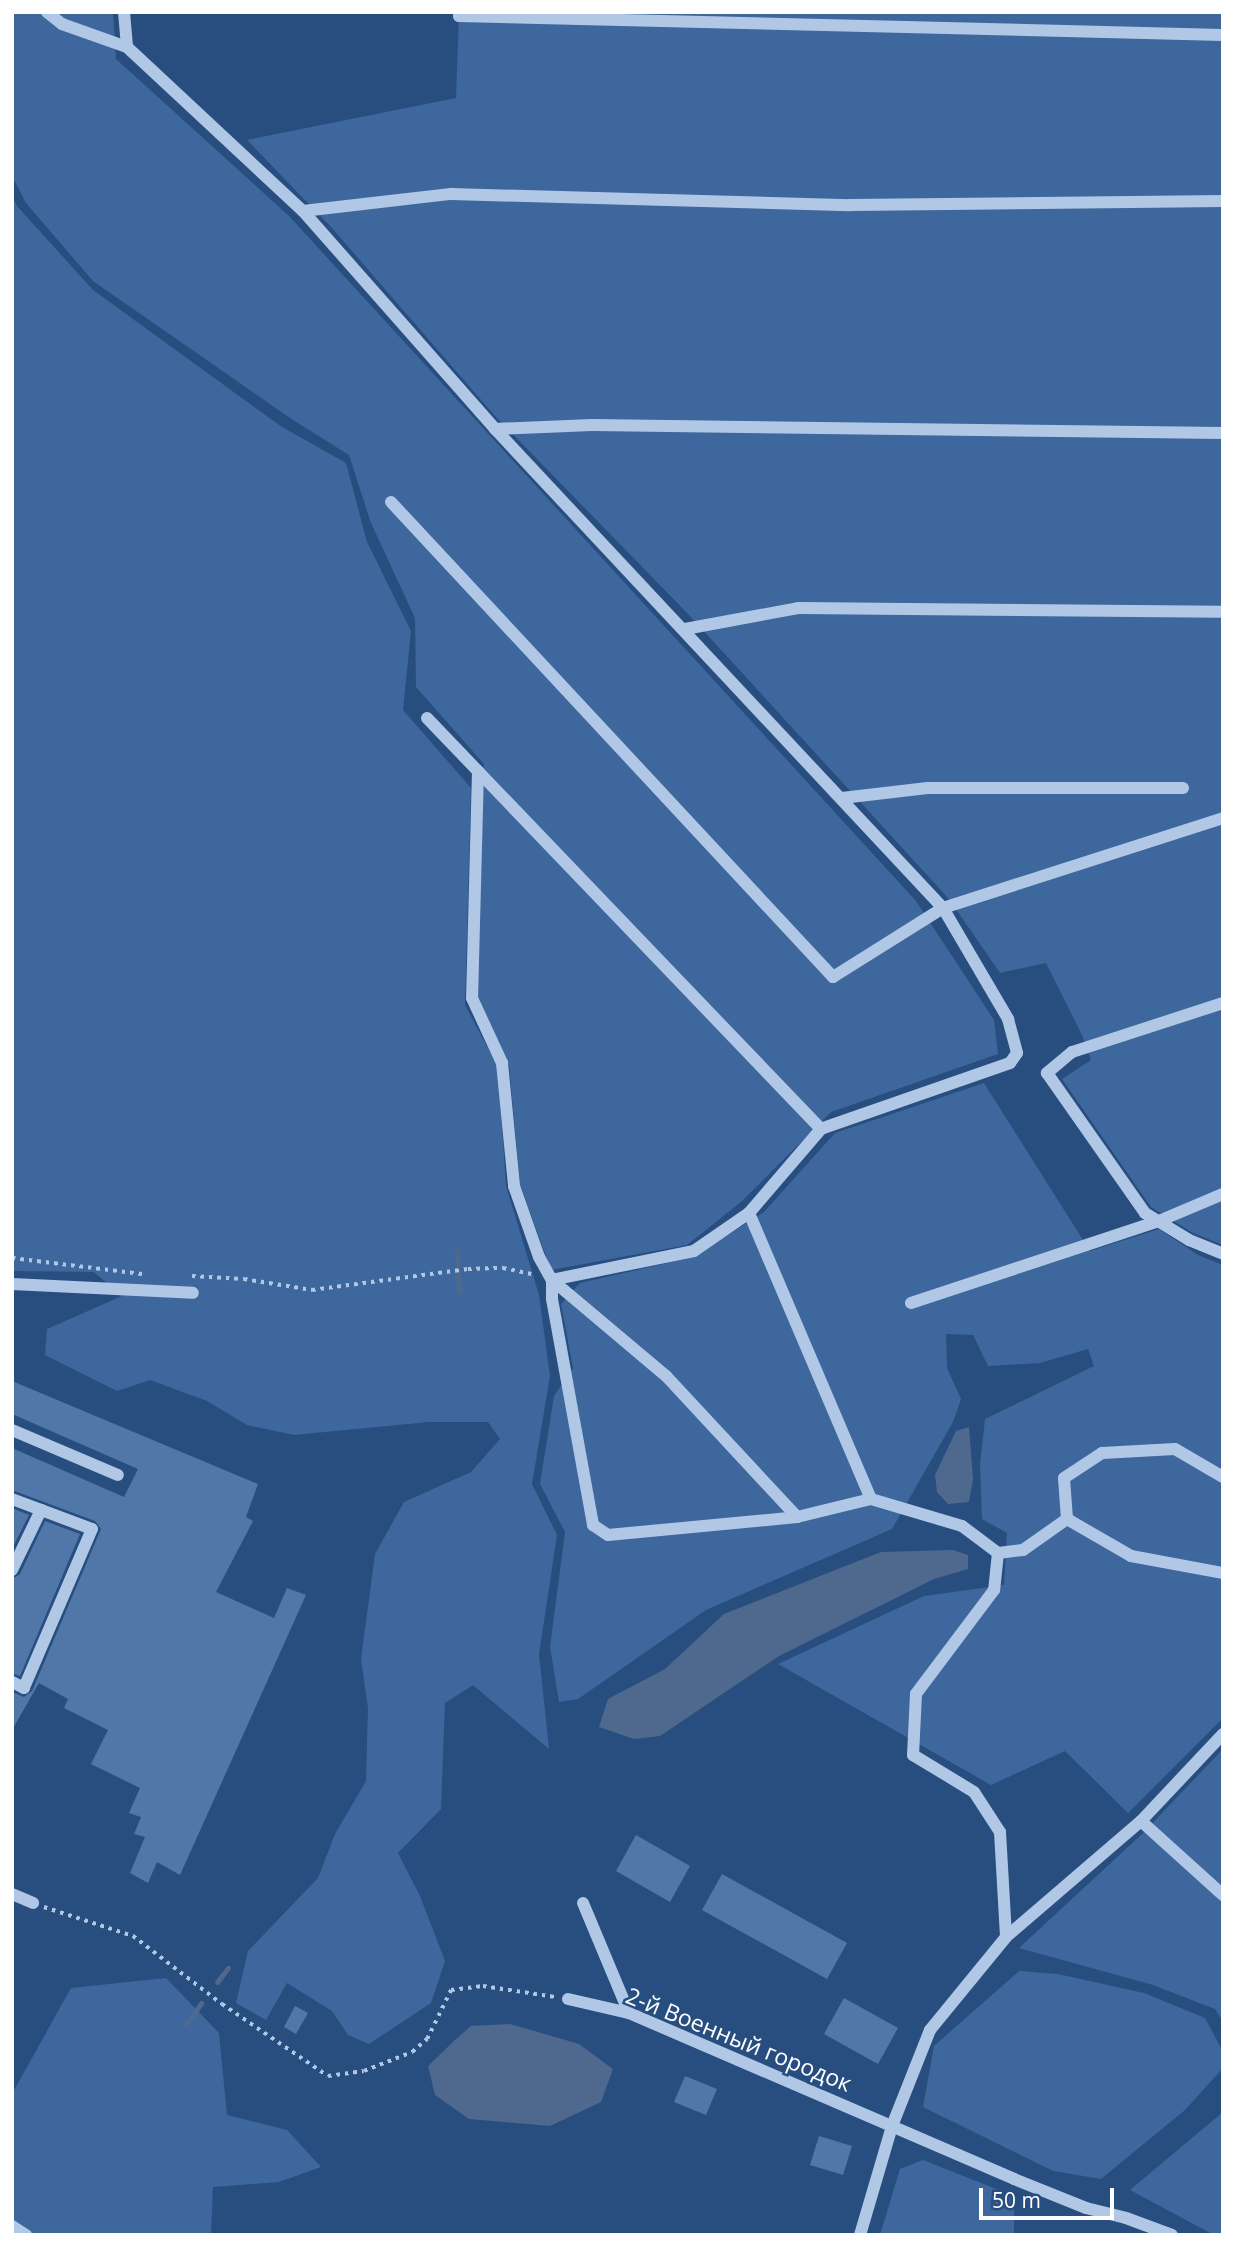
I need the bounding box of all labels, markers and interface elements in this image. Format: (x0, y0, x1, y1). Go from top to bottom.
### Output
street label: 2-й Военный городок (622, 1981, 856, 2097)
scale bar (983, 2174, 1118, 2218)
text: 50 m (992, 2186, 1041, 2214)

